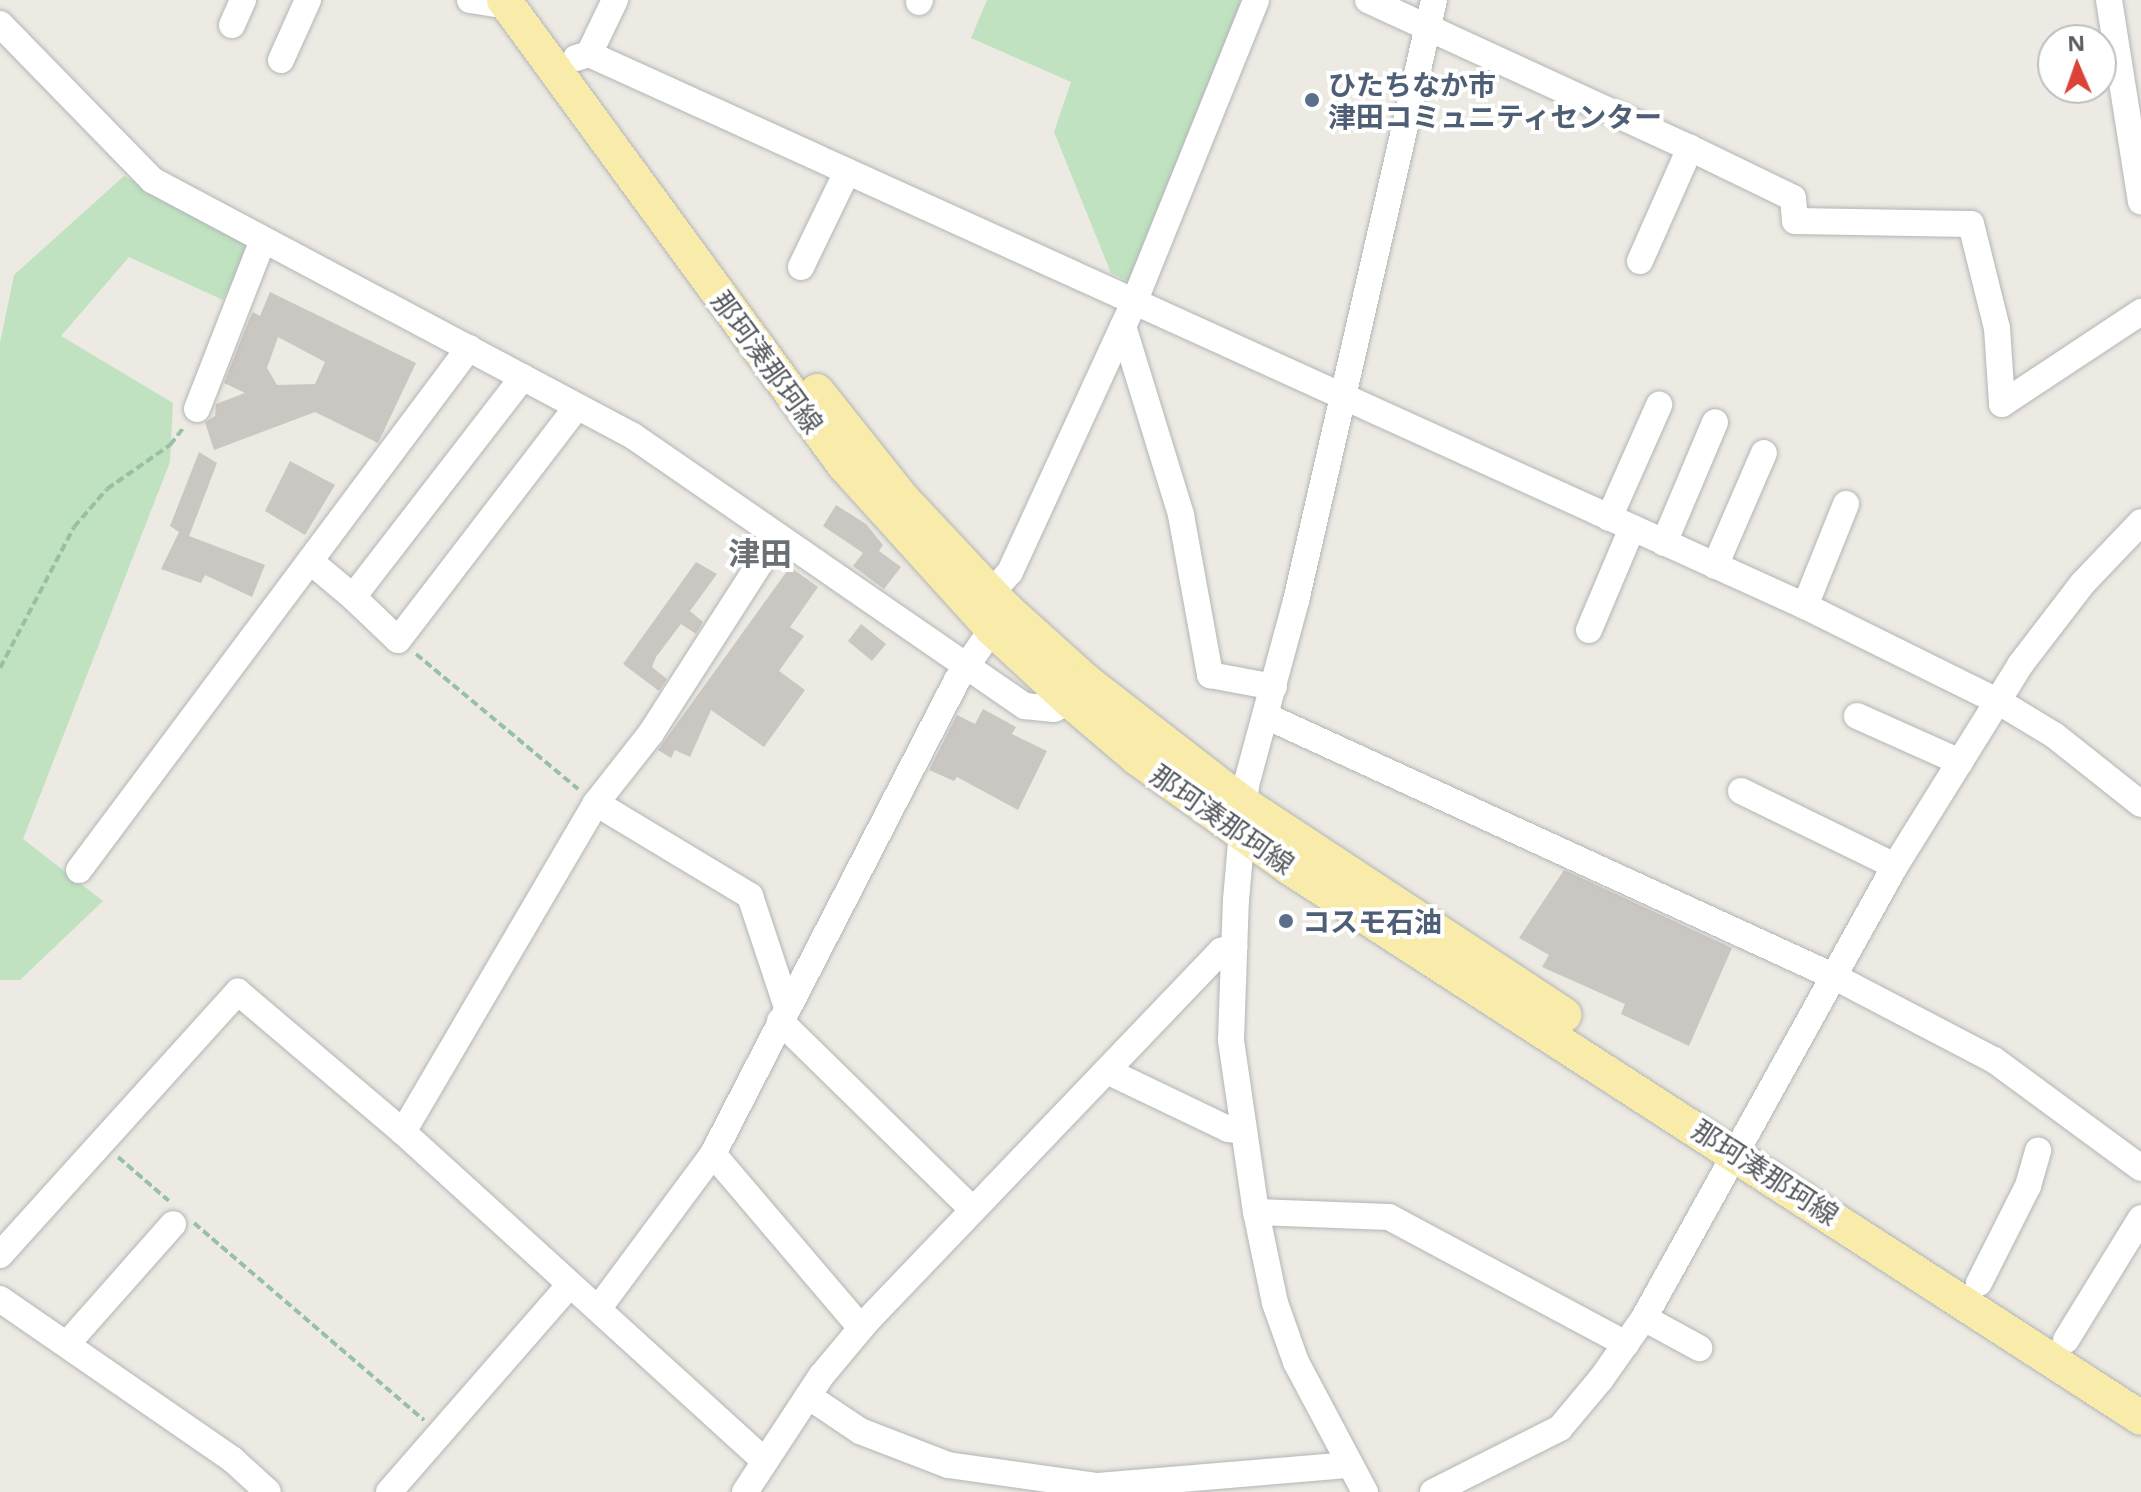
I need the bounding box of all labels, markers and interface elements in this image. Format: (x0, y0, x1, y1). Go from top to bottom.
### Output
north arrow (2037, 24, 2117, 104)
text: N (2067, 27, 2086, 57)
place label: ひたちなか市 津田コミュニティセンター (1328, 67, 1664, 133)
marker: ひたちなか市 津田コミュニティセンター (1303, 91, 1321, 109)
street label: 那珂湊那珂線 (705, 284, 831, 440)
district label: 津田 (728, 534, 792, 572)
street label: 那珂湊那珂線 (1145, 757, 1301, 881)
place label: コスモ石油 (1302, 904, 1442, 938)
marker: コスモ石油 (1277, 912, 1295, 930)
street label: 那珂湊那珂線 (1686, 1112, 1846, 1232)

